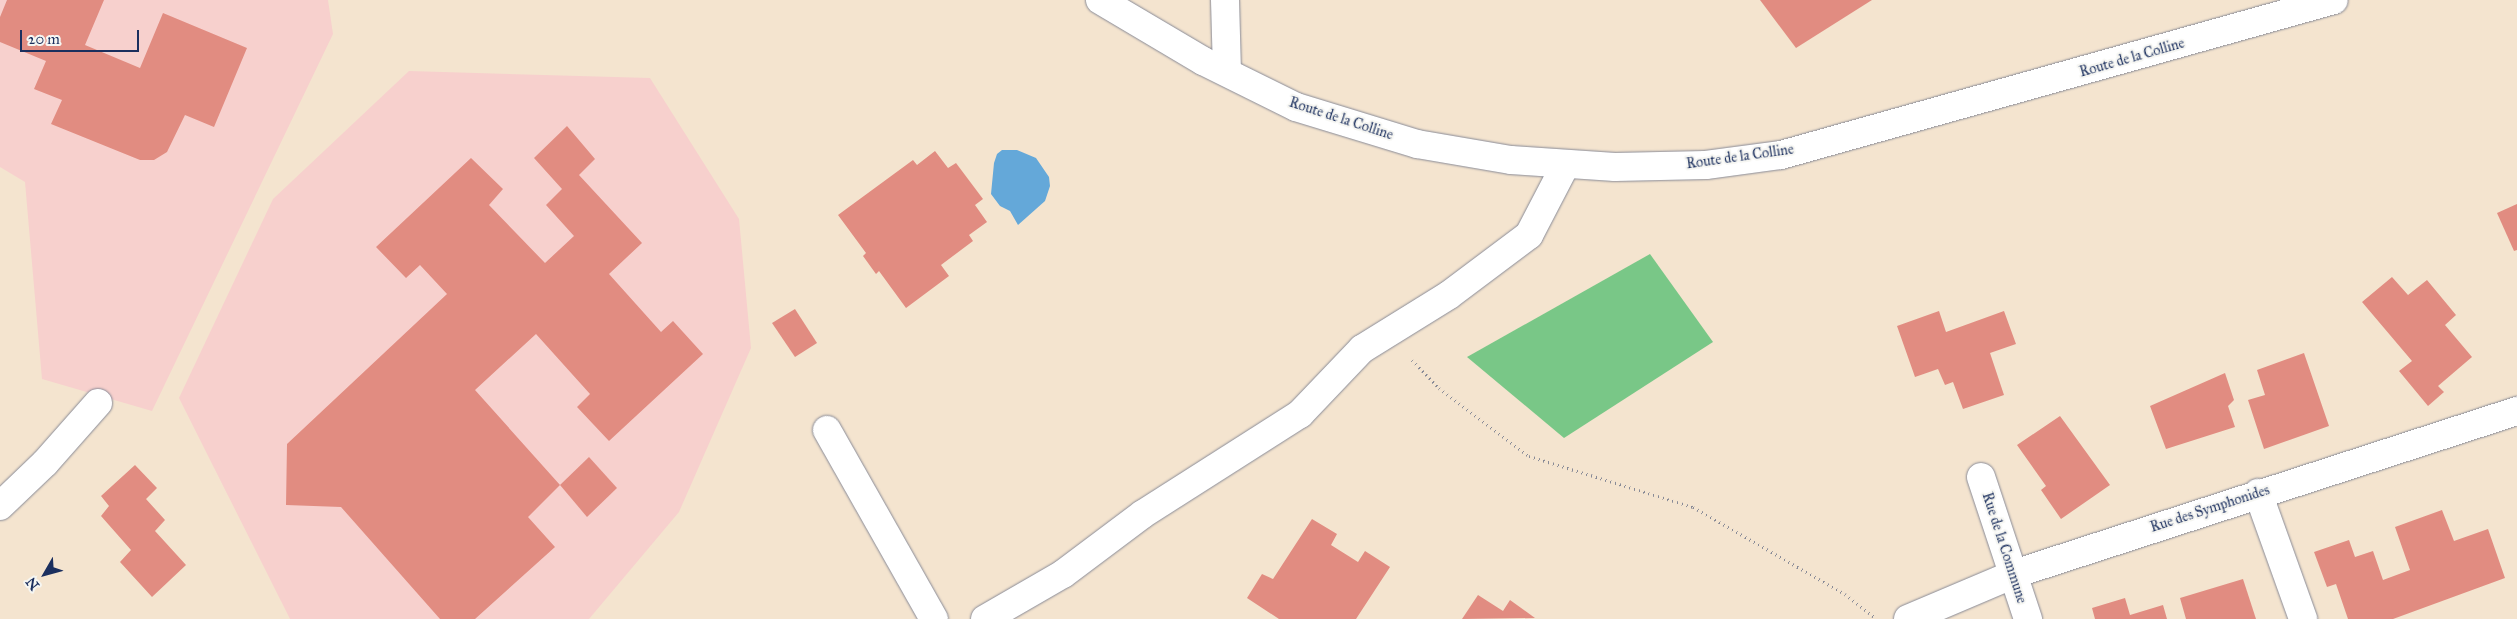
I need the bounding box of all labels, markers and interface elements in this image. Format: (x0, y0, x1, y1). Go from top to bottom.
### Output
scale bar (22, 20, 141, 52)
text: 20 m (28, 30, 60, 48)
street label: Route de la Colline (2078, 35, 2186, 81)
street label: Route de la Colline (1287, 94, 1395, 144)
street label: Route de la Colline (1685, 141, 1795, 173)
street label: Rue des Symphonides (2148, 482, 2272, 536)
street label: Rue de la Commune (1978, 490, 2030, 606)
north arrow (20, 549, 70, 599)
text: N (22, 574, 43, 593)

